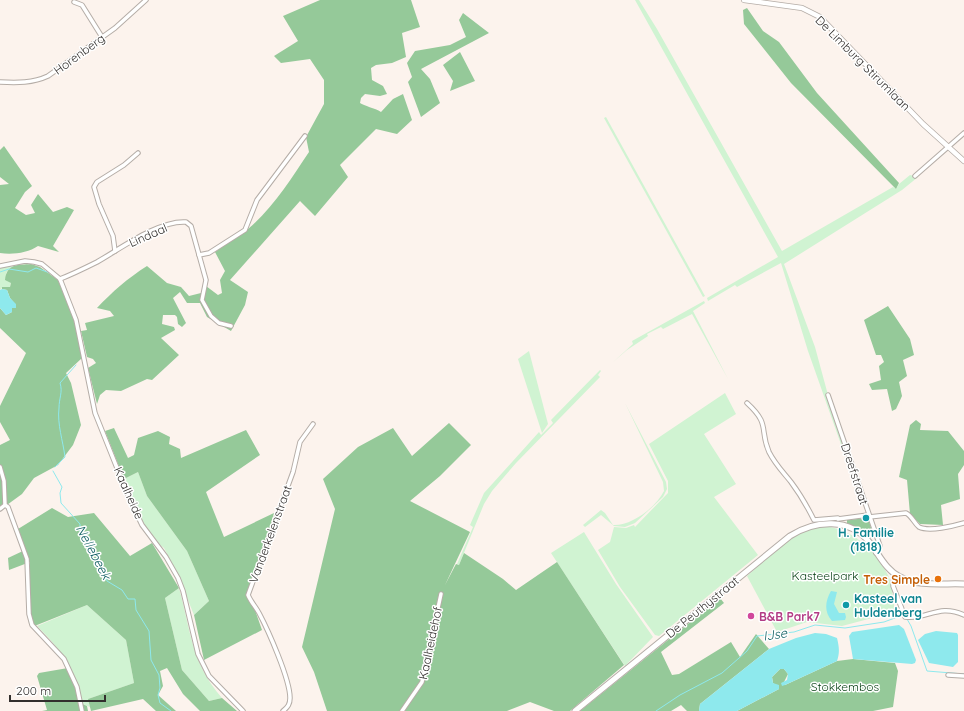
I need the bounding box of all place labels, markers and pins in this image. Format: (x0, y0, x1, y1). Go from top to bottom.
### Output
marker: H. Familie (1818) (861, 513, 871, 523)
place label: H. Familie (1818) (838, 525, 894, 554)
place label: Tres Simple (863, 572, 930, 587)
marker: Tres Simple (933, 574, 943, 584)
place label: Kasteel van Huldenberg (854, 591, 922, 620)
marker: Kasteel van Huldenberg (841, 600, 851, 610)
place label: B&B Park7 (759, 609, 820, 624)
marker: B&B Park7 (746, 611, 756, 621)

